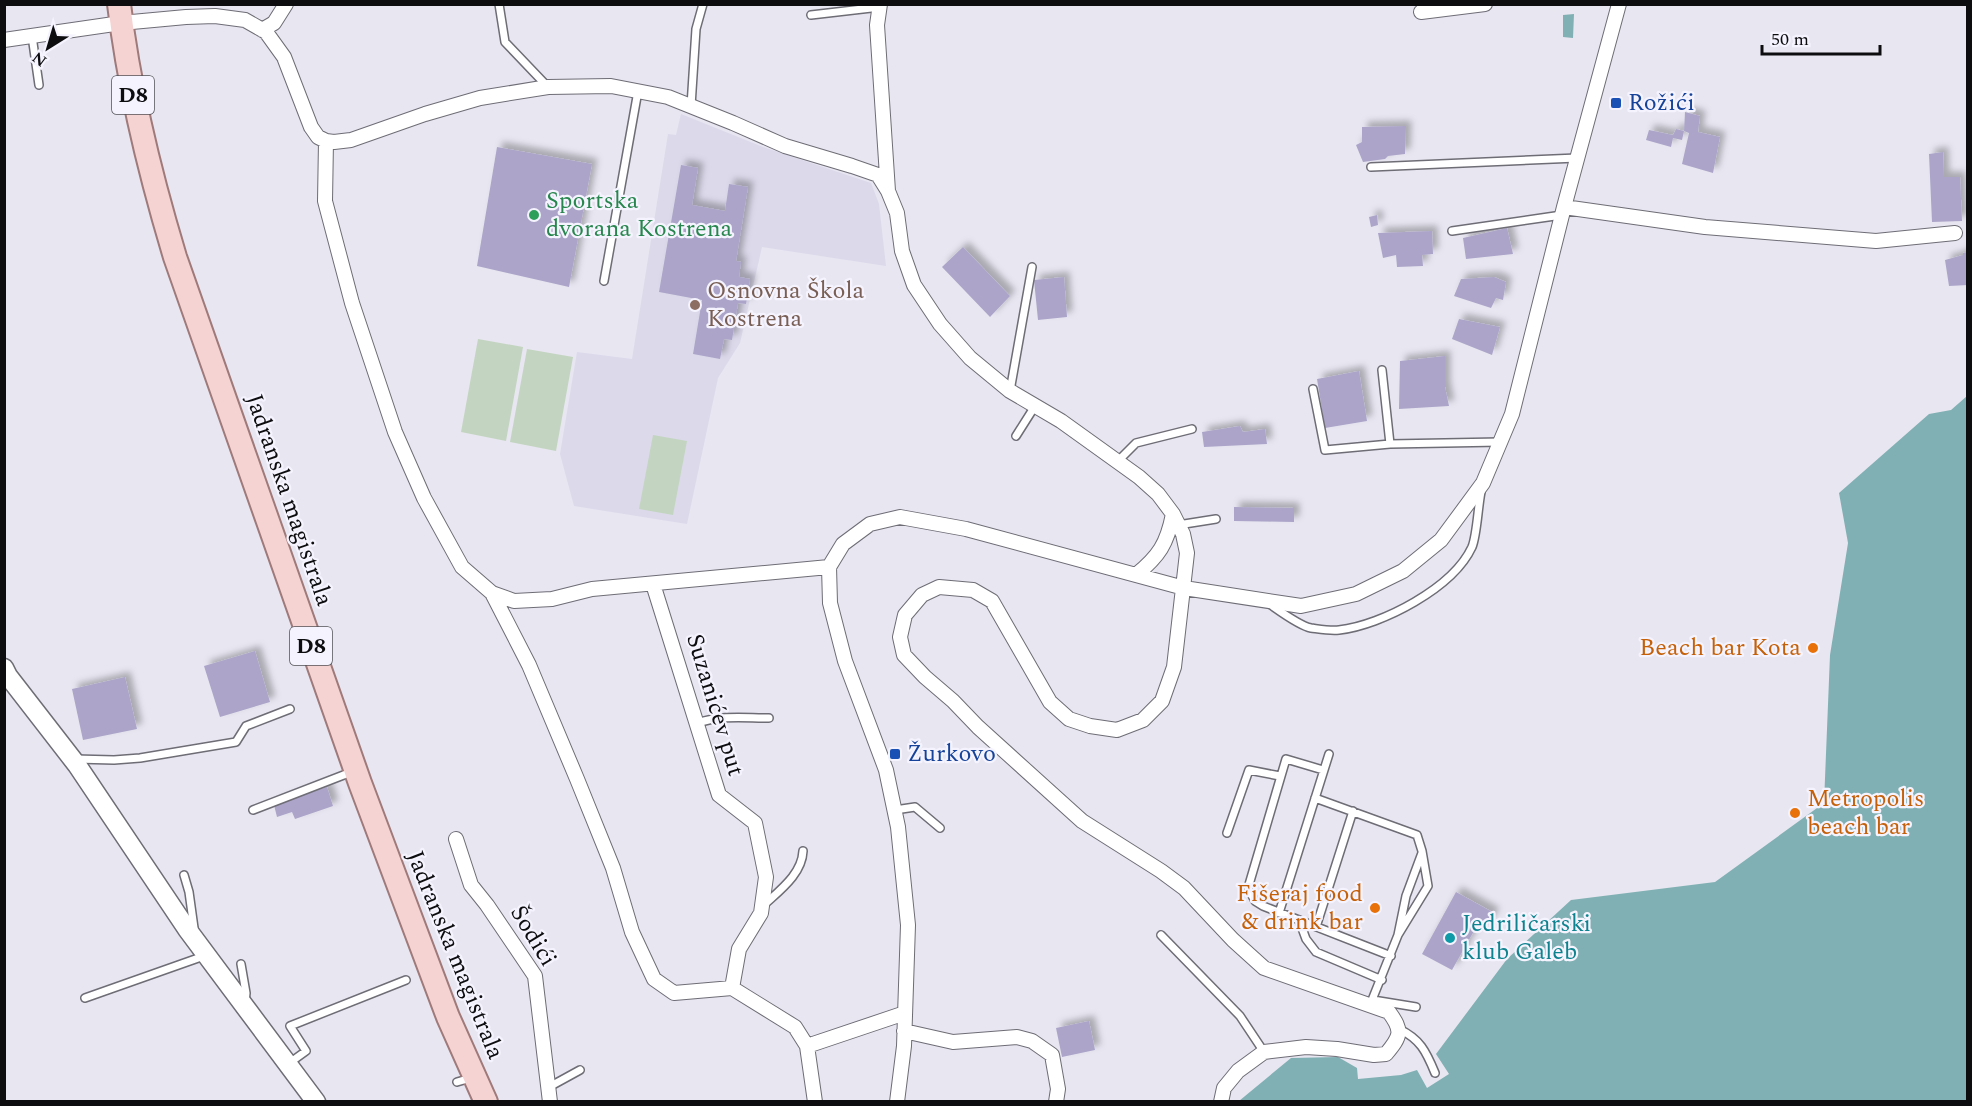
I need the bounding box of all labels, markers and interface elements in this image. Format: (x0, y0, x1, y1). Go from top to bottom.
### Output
north arrow (18, 18, 78, 78)
scale bar (1762, 18, 1880, 56)
text: 50 m (1771, 26, 1809, 53)
text: N (27, 46, 52, 73)
road number: D8 (112, 76, 154, 114)
place label: Rožići (1628, 85, 1695, 121)
marker: Rožići (1609, 96, 1623, 110)
place label: Sportska dvorana Kostrena (546, 183, 733, 247)
marker: Sportska dvorana Kostrena (527, 208, 541, 222)
place label: Osnovna Škola Kostrena (707, 273, 864, 337)
marker: Osnovna Škola Kostrena (688, 298, 702, 312)
street label: Jadranska magistrala (236, 389, 342, 611)
road number: D8 (290, 627, 332, 665)
street label: Suzanićev put (676, 629, 754, 781)
place label: Beach bar Kota (1639, 630, 1801, 666)
marker: Beach bar Kota (1806, 641, 1820, 655)
place label: Žurkovo (907, 736, 996, 772)
marker: Žurkovo (888, 747, 902, 761)
place label: Metropolis beach bar (1807, 781, 1924, 845)
marker: Metropolis beach bar (1788, 806, 1802, 820)
street label: Jadranska magistrala (397, 845, 513, 1065)
place label: Fišeraj food & drink bar (1236, 876, 1363, 940)
street label: Šodići (501, 898, 565, 974)
marker: Fišeraj food & drink bar (1368, 901, 1382, 915)
place label: Jedriličarski klub Galeb (1462, 906, 1591, 970)
marker: Jedriličarski klub Galeb (1443, 931, 1457, 945)

